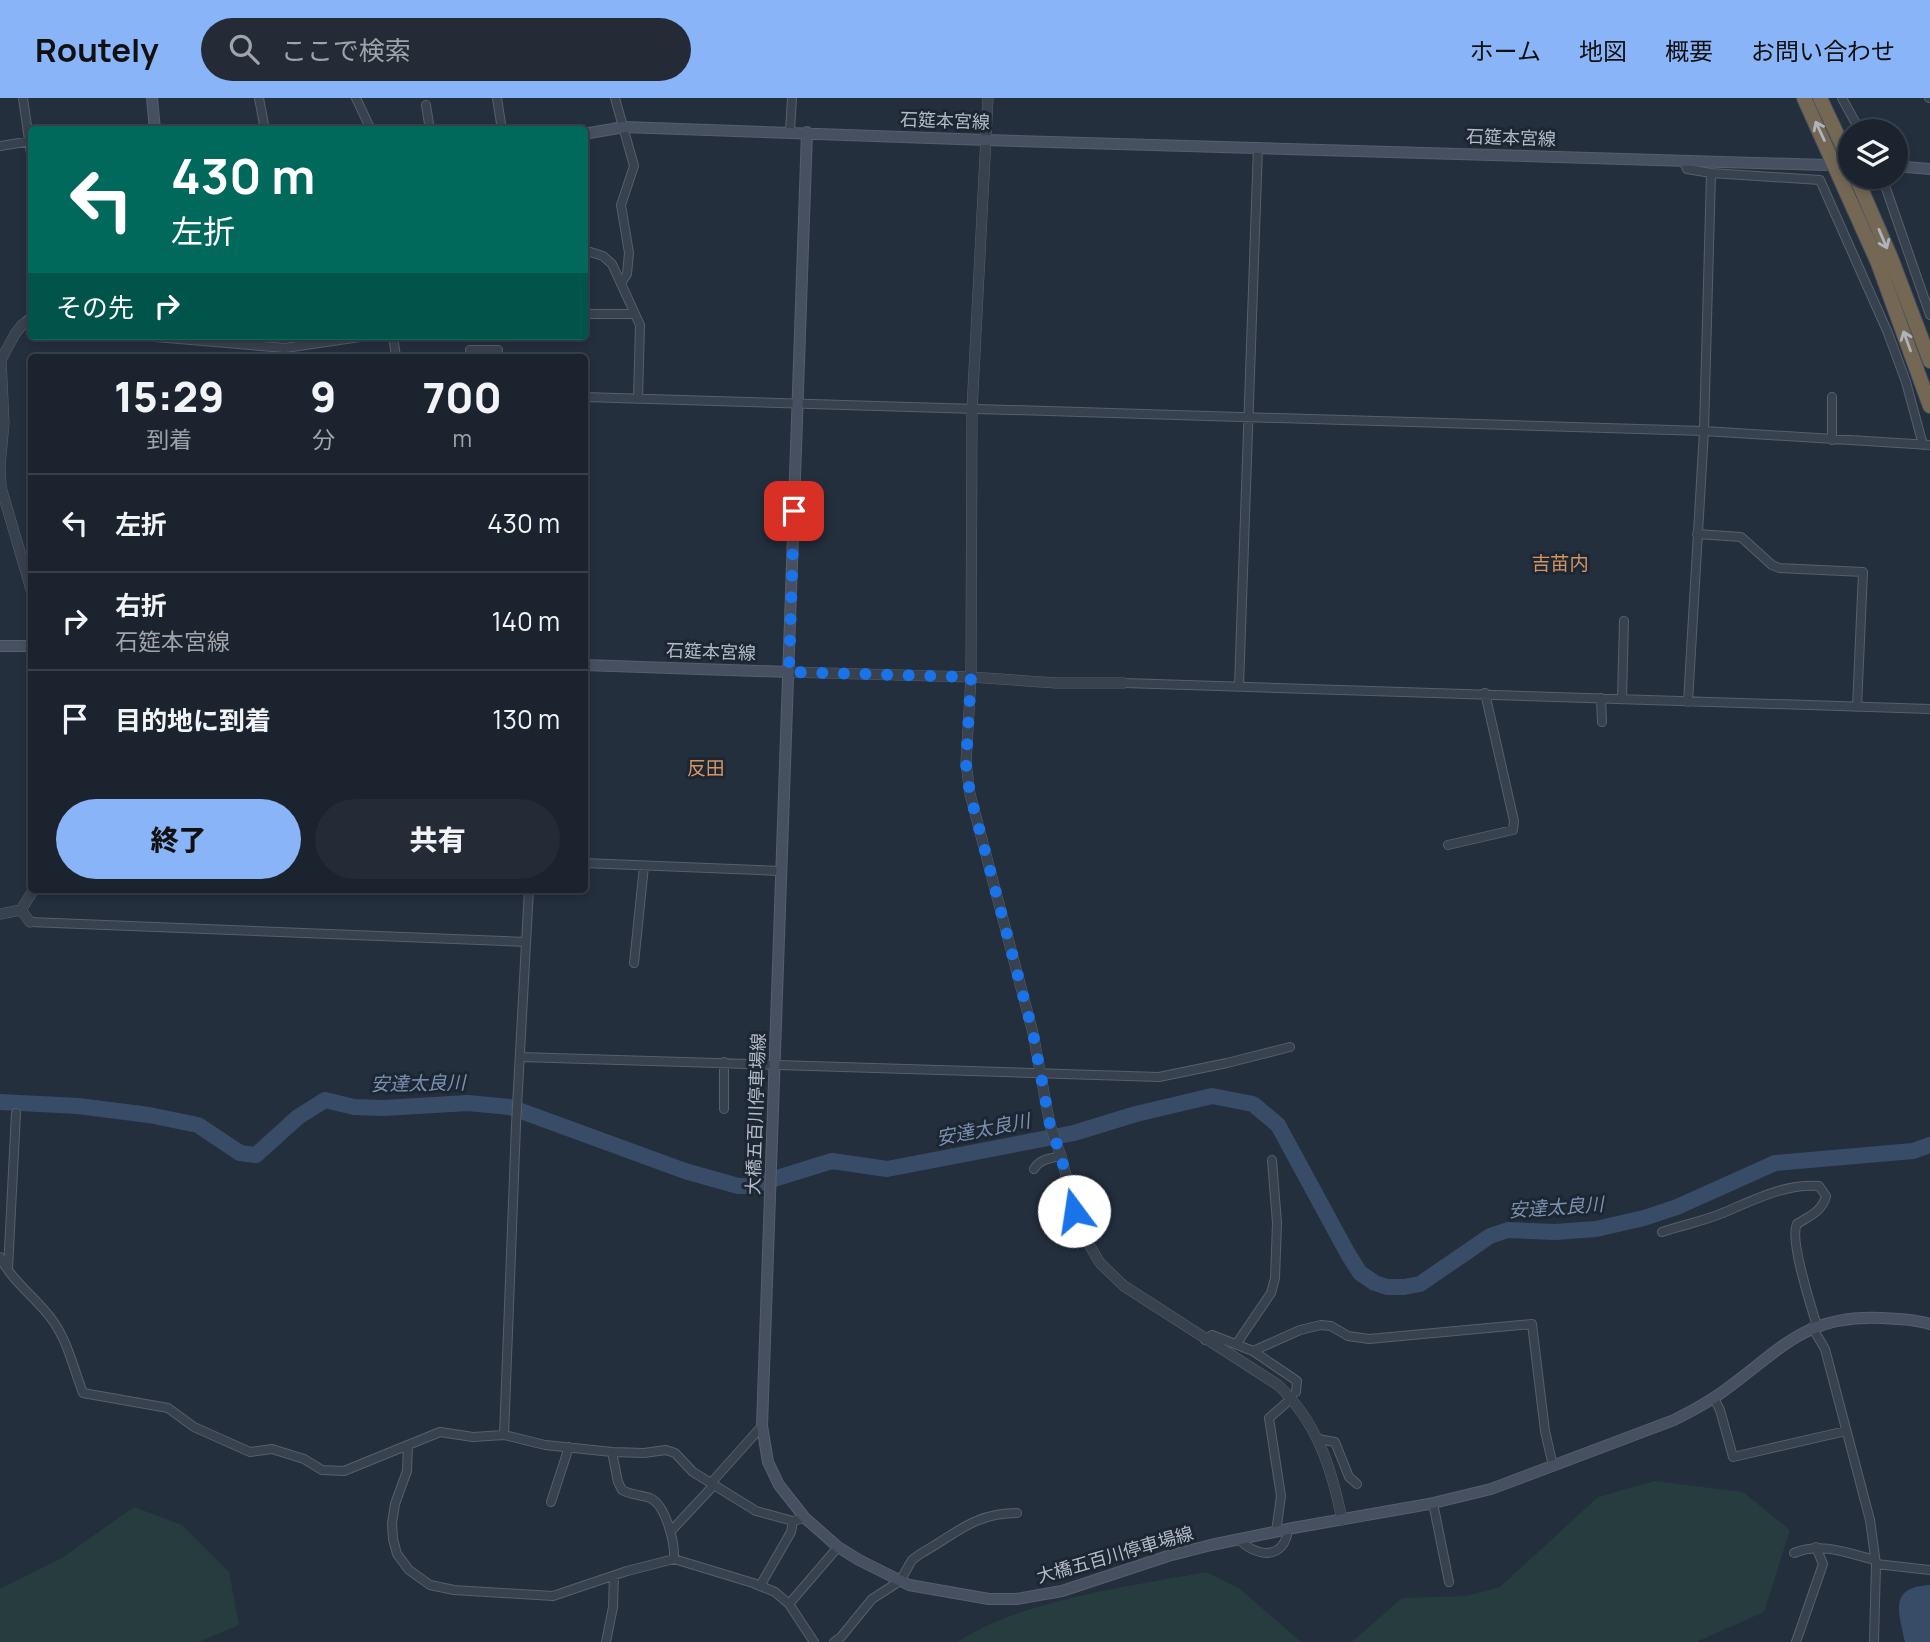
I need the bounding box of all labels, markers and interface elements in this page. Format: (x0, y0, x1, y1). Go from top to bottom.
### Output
search box (201, 18, 691, 81)
text: Routely (35, 27, 159, 72)
icon: search (225, 30, 263, 68)
text: ここで検索 (281, 32, 411, 68)
text: ホーム (1470, 34, 1541, 67)
text: 地図 (1579, 34, 1627, 67)
text: 概要 (1665, 34, 1713, 67)
text: お問い合わせ (1751, 34, 1895, 67)
street label: 石筵本宮線 (900, 106, 990, 134)
map controls (1838, 119, 1908, 189)
button: layers (1838, 119, 1908, 189)
one-way arrow (1813, 121, 1826, 142)
street label: 石筵本宮線 (1466, 123, 1556, 151)
text: 430 m (171, 142, 315, 209)
icon: left (56, 154, 147, 245)
text: 左折 (171, 209, 235, 253)
one-way arrow (1878, 228, 1891, 250)
icon: right (148, 287, 186, 325)
text: その先 (56, 289, 134, 325)
one-way arrow (1900, 331, 1912, 353)
text: 15:29 (114, 367, 224, 425)
text: 9 (310, 367, 336, 425)
text: 700 (422, 368, 502, 426)
text: m (452, 422, 472, 454)
text: 到着 (146, 423, 192, 455)
text: 分 (312, 423, 335, 455)
pin (764, 481, 824, 541)
icon: arrive (775, 492, 813, 530)
icon: left (56, 504, 94, 542)
text: 430 m (487, 505, 560, 541)
text: 左折 (115, 506, 167, 542)
district label: 吉苗内 (1531, 550, 1589, 576)
text: 右折 (115, 587, 167, 623)
icon: right (56, 602, 94, 640)
text: 140 m (491, 603, 560, 639)
text: 石筵本宮線 (115, 625, 230, 657)
street label: 石筵本宮線 (666, 637, 756, 665)
icon: arrive (56, 700, 94, 738)
text: 130 m (492, 701, 560, 737)
text: 目的地に到着 (115, 702, 271, 738)
district label: 反田 (687, 755, 725, 781)
button: 終了 (56, 799, 301, 879)
button: 共有 (315, 799, 560, 879)
street label: 大橋五百川停車場線 (740, 1033, 770, 1195)
water label: 安達太良川 (370, 1069, 468, 1097)
water label: 安達太良川 (934, 1107, 1034, 1151)
position arrow (1037, 1174, 1111, 1248)
water label: 安達太良川 (1508, 1191, 1606, 1223)
street label: 大橋五百川停車場線 (1034, 1520, 1196, 1588)

